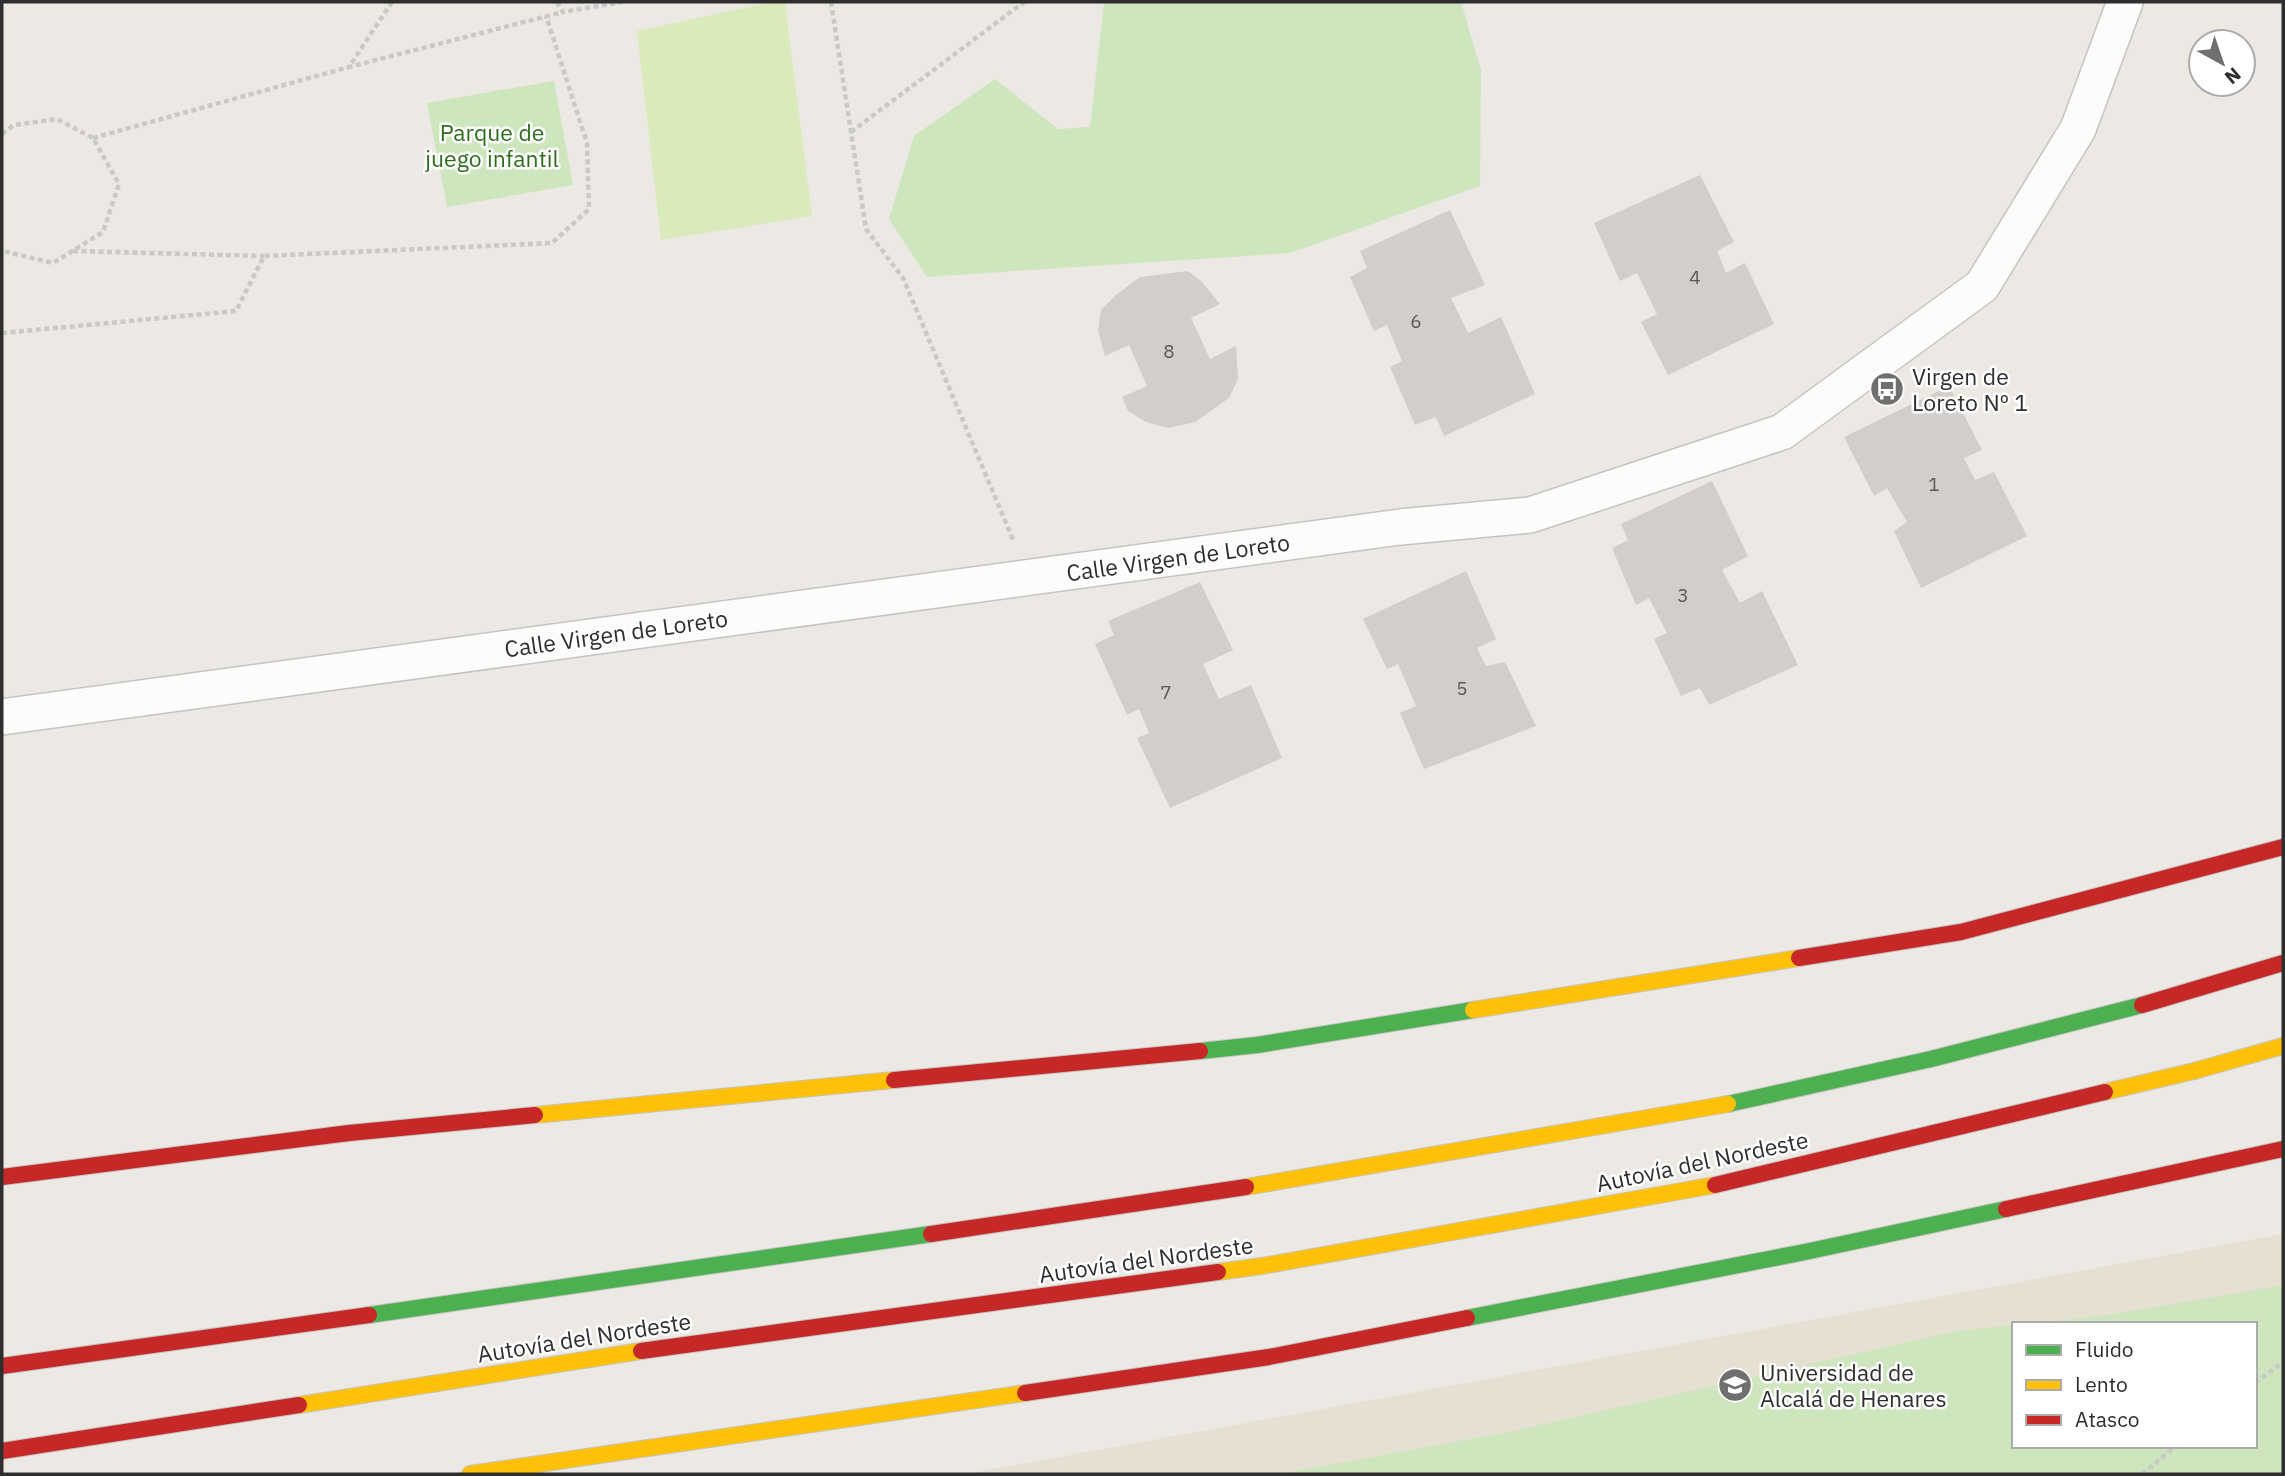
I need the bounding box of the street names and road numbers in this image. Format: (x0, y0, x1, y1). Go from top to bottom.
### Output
street label: Calle Virgen de Loreto (1064, 526, 1292, 588)
street label: Calle Virgen de Loreto (502, 602, 730, 664)
street label: Autovía del Nordeste (1593, 1124, 1811, 1198)
street label: Autovía del Nordeste (1037, 1229, 1255, 1289)
street label: Autovía del Nordeste (475, 1305, 693, 1369)

